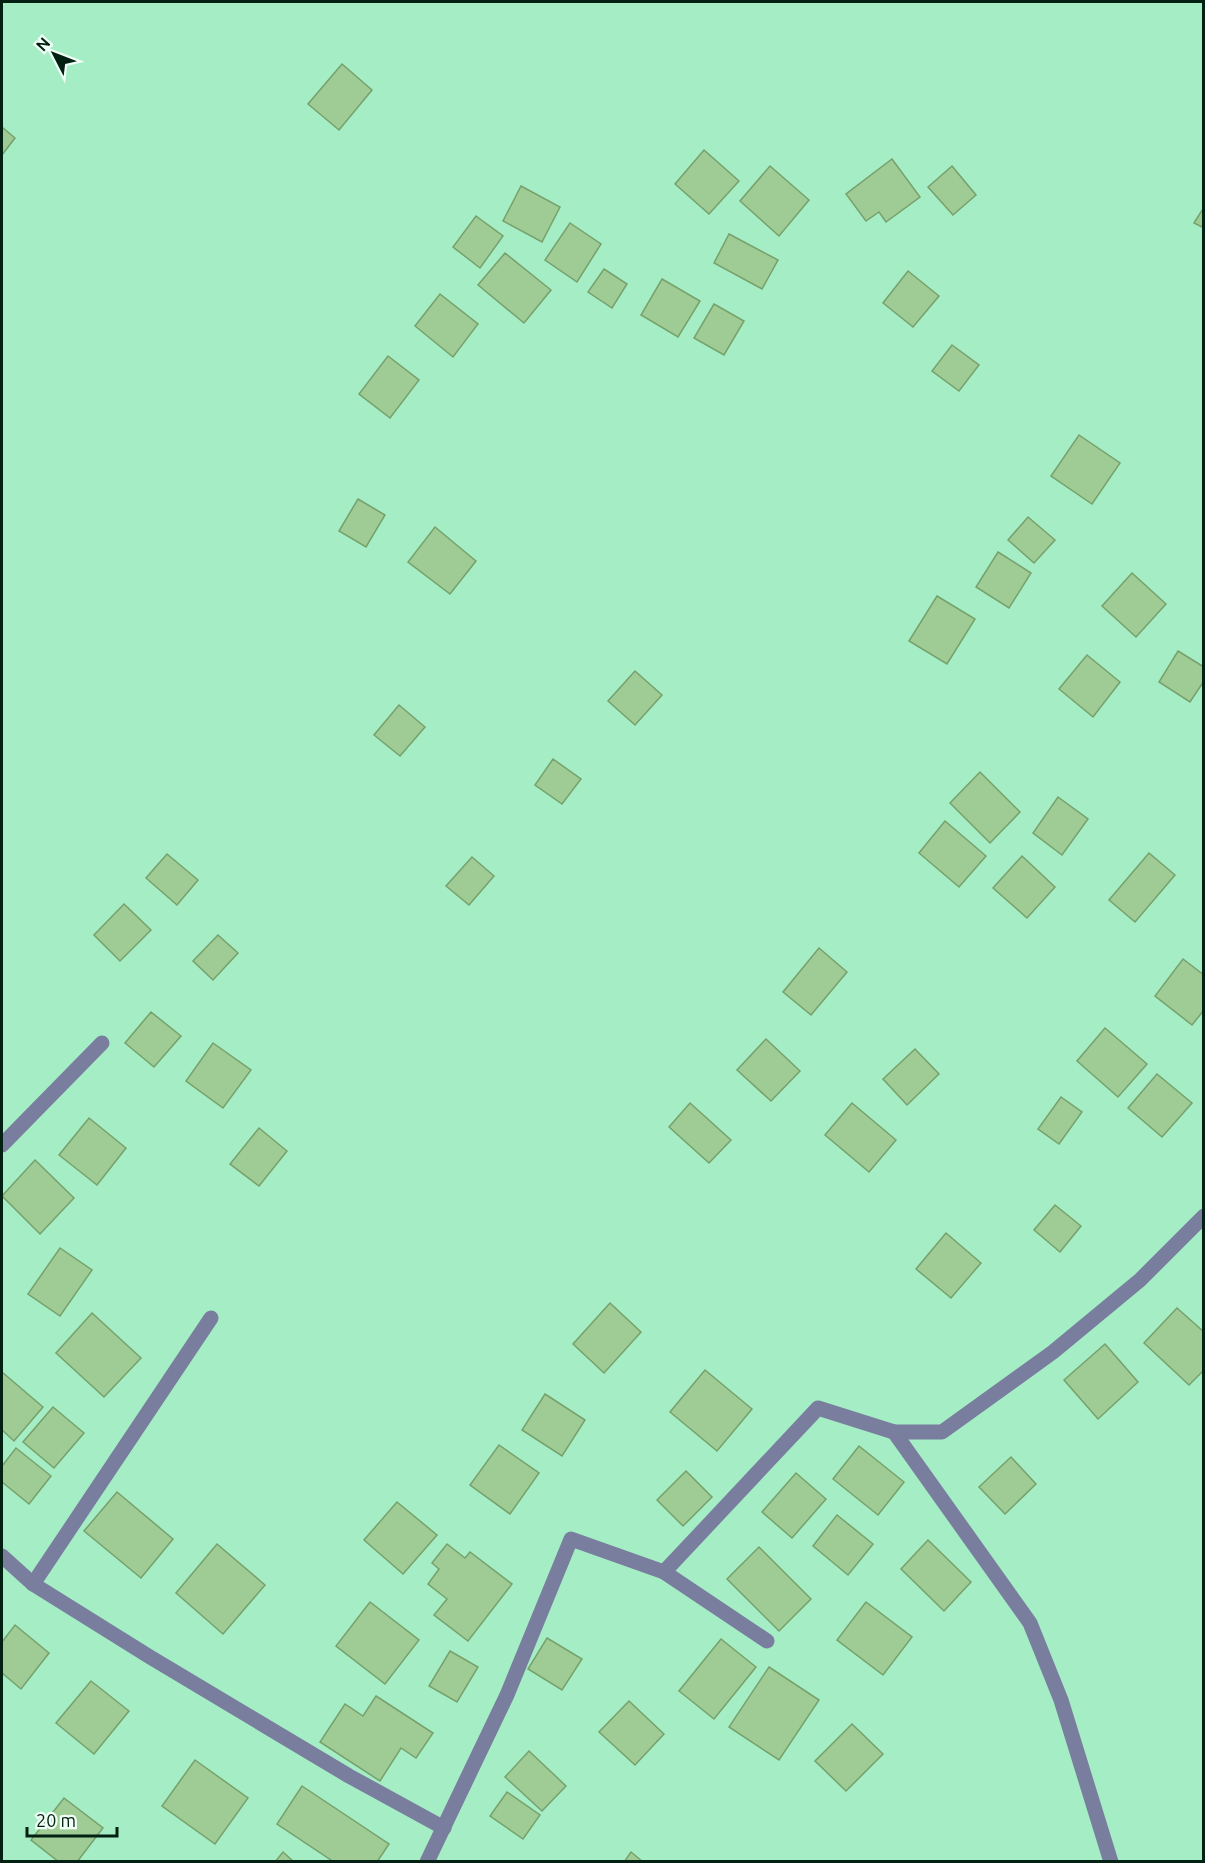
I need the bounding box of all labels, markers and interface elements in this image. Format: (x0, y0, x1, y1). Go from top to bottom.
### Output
north arrow (24, 24, 84, 84)
text: N (32, 34, 54, 54)
scale bar (27, 1800, 117, 1838)
text: 20 m (36, 1810, 76, 1830)

